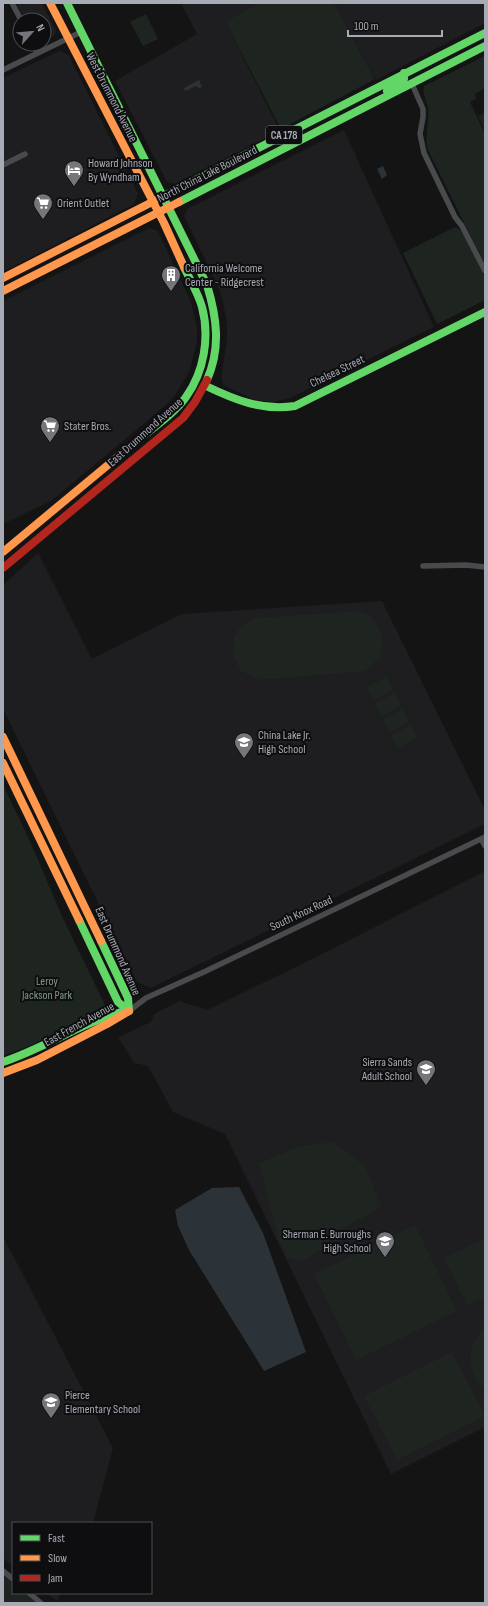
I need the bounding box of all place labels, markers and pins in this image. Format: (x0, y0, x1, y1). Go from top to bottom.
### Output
place label: Howard Johnson By Wyndham (88, 156, 153, 185)
hotel icon: Howard Johnson By Wyndham (63, 159, 85, 187)
supermarket icon: Orient Outlet (32, 192, 54, 220)
place label: Orient Outlet (57, 196, 110, 211)
place label: California Welcome Center - Ridgecrest (185, 261, 264, 290)
building icon: California Welcome Center - Ridgecrest (160, 264, 182, 292)
supermarket icon: Stater Bros. (39, 415, 61, 443)
place label: Stater Bros. (64, 419, 111, 434)
place label: China Lake Jr. High School (258, 728, 311, 757)
school or university icon: China Lake Jr. High School (233, 731, 255, 759)
place label: Sierra Sands Adult School (361, 1055, 412, 1084)
school or university icon: Sierra Sands Adult School (415, 1058, 437, 1086)
place label: Sherman E. Burroughs High School (283, 1227, 371, 1256)
school or university icon: Sherman E. Burroughs High School (374, 1230, 396, 1258)
place label: Pierce Elementary School (65, 1388, 140, 1417)
school or university icon: Pierce Elementary School (40, 1391, 62, 1419)

